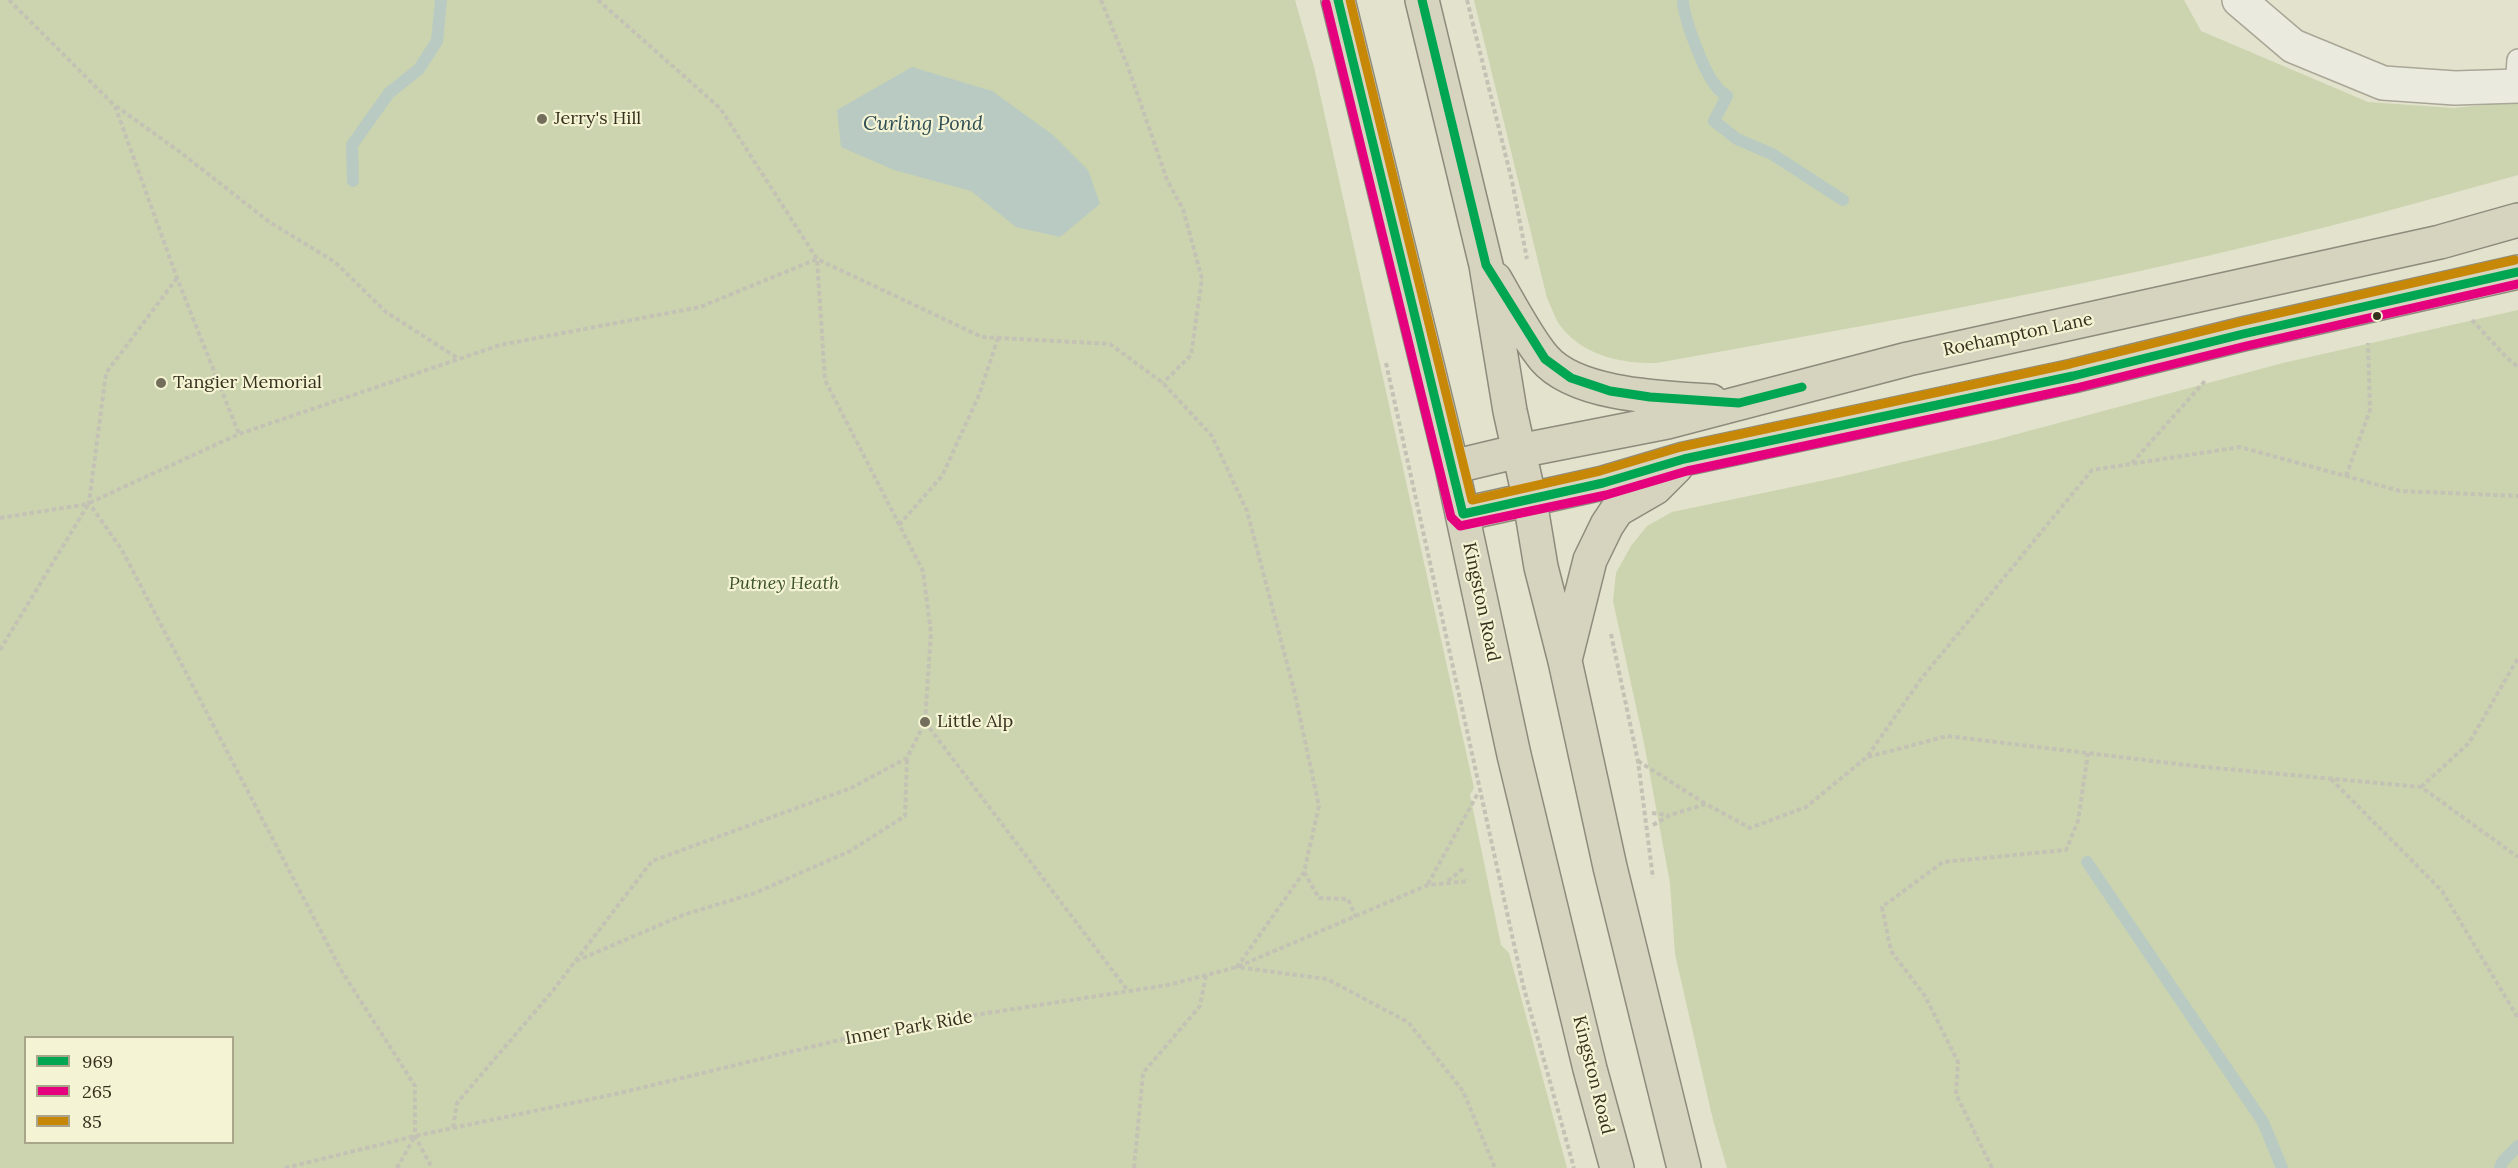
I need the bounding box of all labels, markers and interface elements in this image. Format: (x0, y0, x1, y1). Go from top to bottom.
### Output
place label: Jerry's Hill (554, 108, 641, 130)
marker: Jerry's Hill (535, 112, 549, 126)
water label: Curling Pond (863, 112, 983, 136)
street label: Roehampton Lane (1941, 309, 2095, 361)
unlabelled marker (2371, 310, 2383, 322)
place label: Tangier Memorial (173, 372, 322, 394)
marker: Tangier Memorial (154, 376, 168, 390)
street label: Kingston Road (1458, 540, 1504, 664)
park label: Putney Heath (729, 573, 839, 595)
place label: Little Alp (937, 711, 1013, 733)
marker: Little Alp (918, 715, 932, 729)
street label: Inner Park Ride (844, 1006, 974, 1050)
street label: Kingston Road (1568, 1013, 1618, 1137)
legend (24, 1036, 234, 1144)
text: 969 (82, 1050, 113, 1073)
text: 265 (82, 1080, 112, 1103)
text: 85 (82, 1110, 102, 1133)

